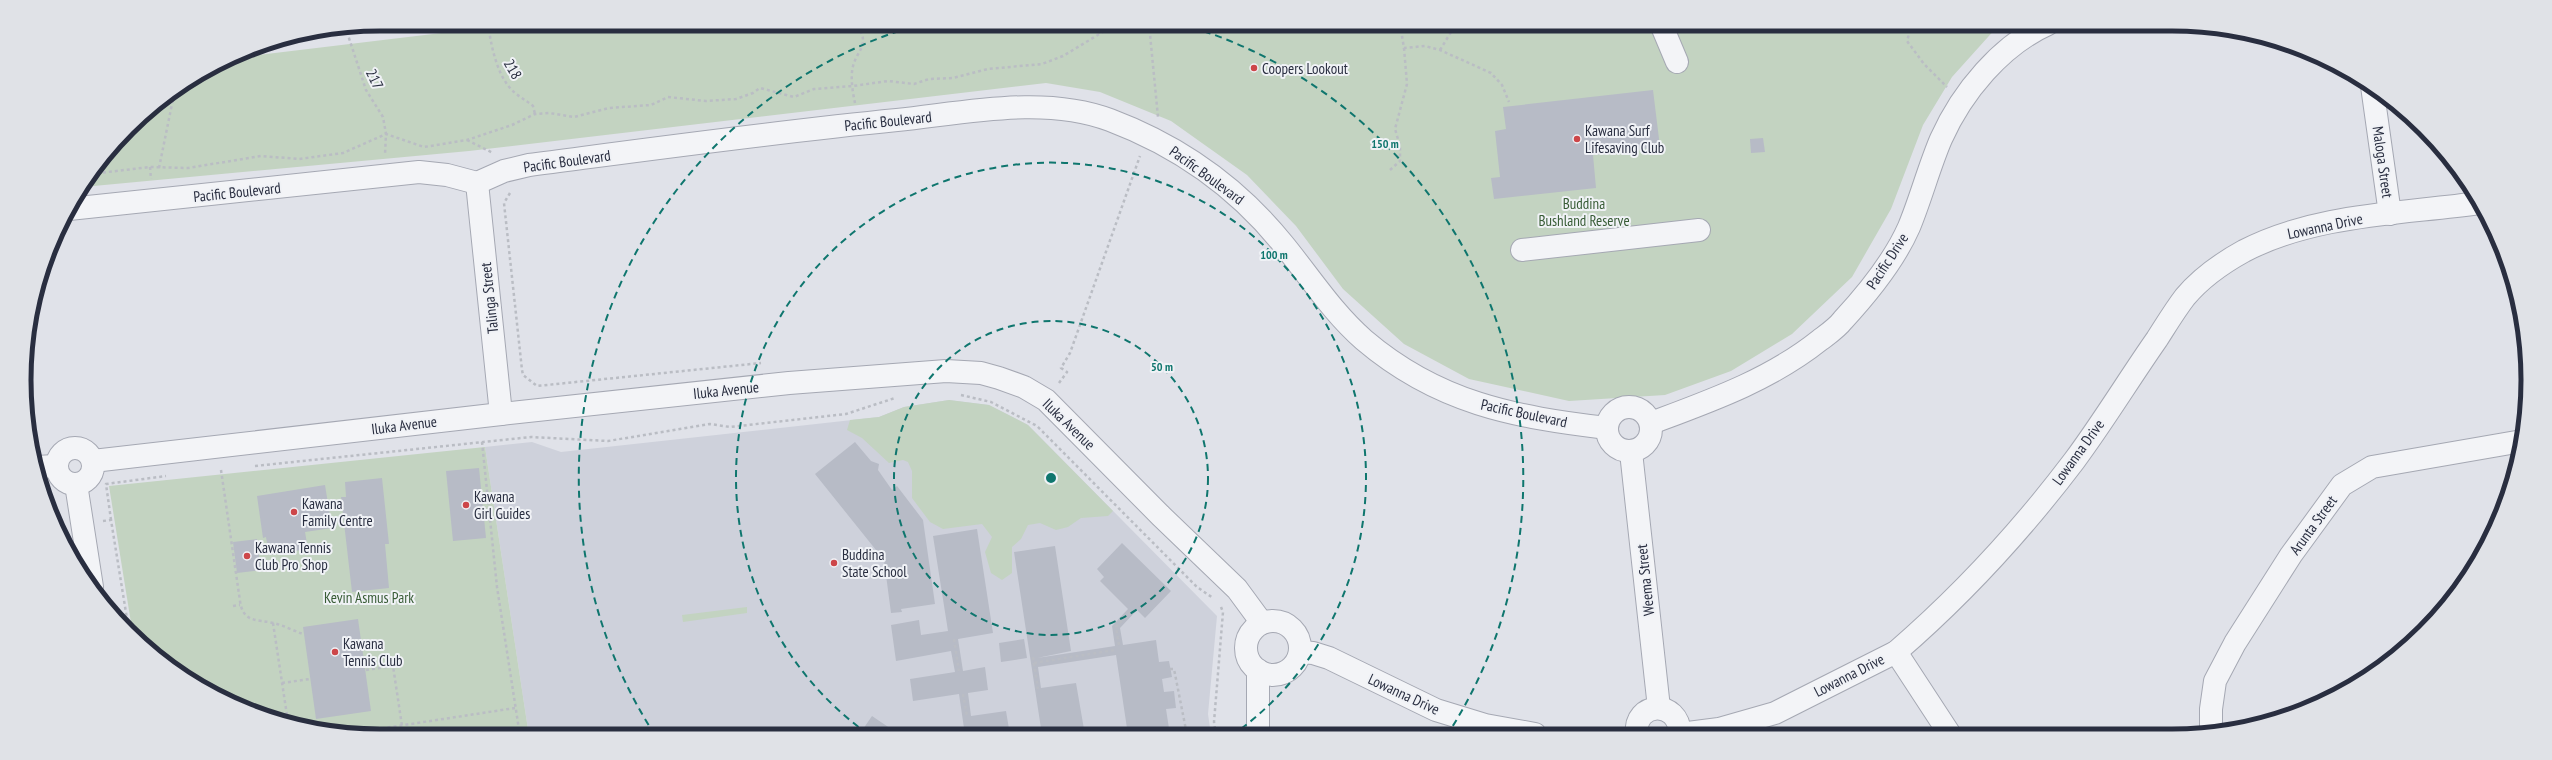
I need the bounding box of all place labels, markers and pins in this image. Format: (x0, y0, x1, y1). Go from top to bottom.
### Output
place label: Coopers Lookout (1262, 59, 1348, 78)
marker: Coopers Lookout (1249, 63, 1259, 73)
place label: Kawana Surf Lifesaving Club (1585, 121, 1664, 157)
marker: Kawana Surf Lifesaving Club (1572, 134, 1582, 144)
centre of rings (1044, 471, 1058, 485)
place label: Kawana Girl Guides (474, 487, 530, 523)
place label: Kawana Family Centre (302, 494, 373, 530)
marker: Kawana Girl Guides (461, 500, 471, 510)
marker: Kawana Family Centre (289, 507, 299, 517)
place label: Kawana Tennis Club Pro Shop (255, 538, 331, 574)
place label: Buddina State School (842, 545, 907, 581)
marker: Kawana Tennis Club Pro Shop (242, 551, 252, 561)
marker: Buddina State School (829, 558, 839, 568)
place label: Kawana Tennis Club (343, 634, 402, 670)
marker: Kawana Tennis Club (330, 647, 340, 657)

